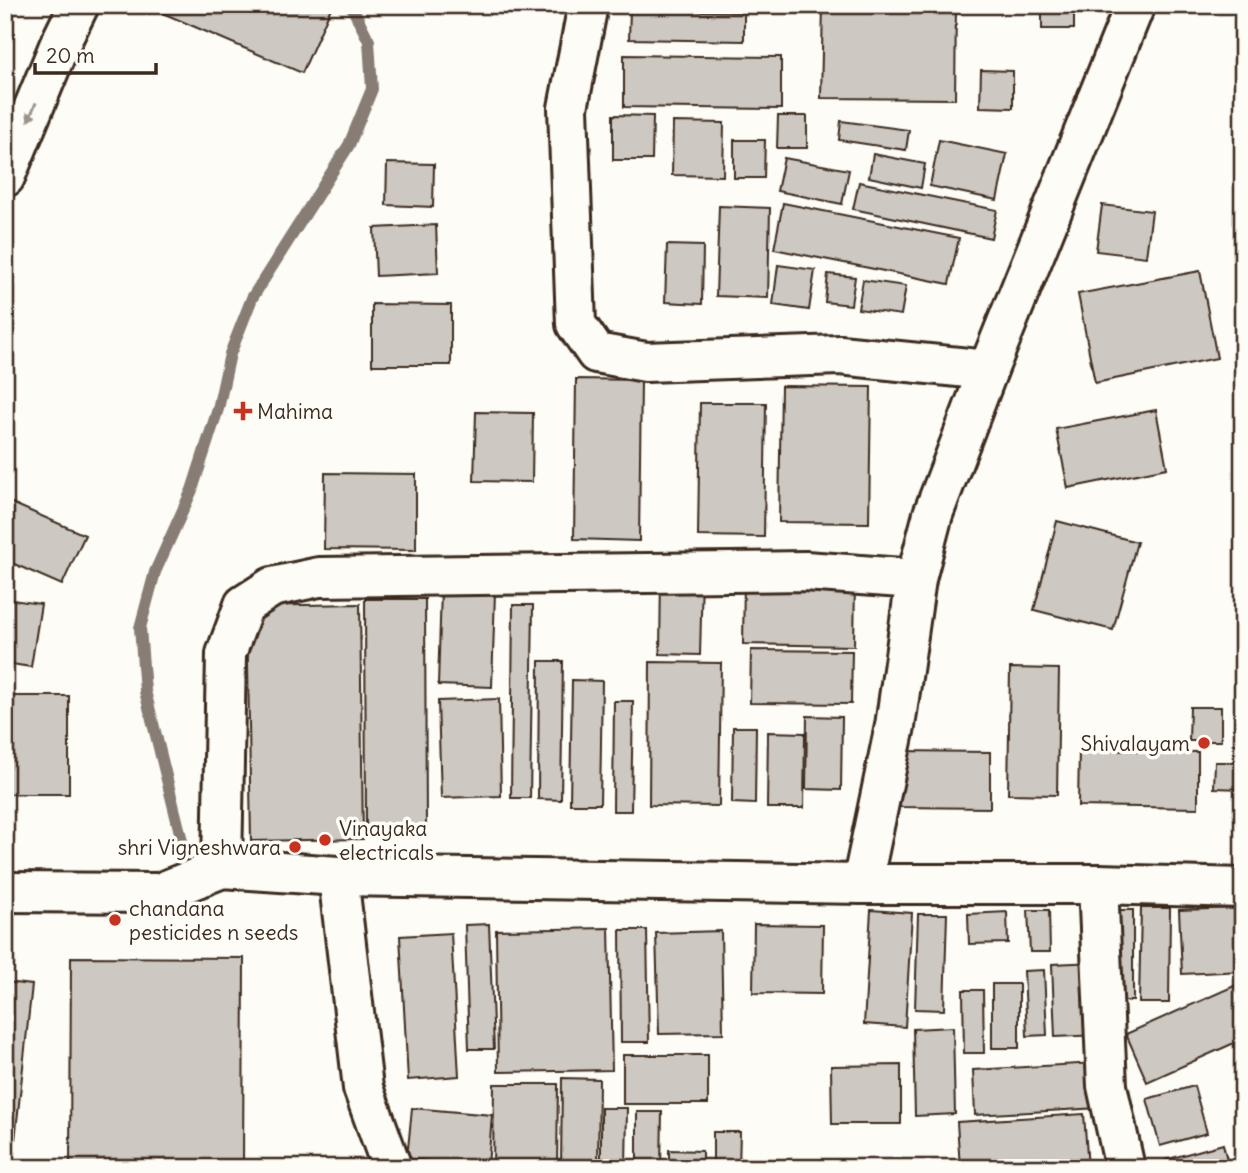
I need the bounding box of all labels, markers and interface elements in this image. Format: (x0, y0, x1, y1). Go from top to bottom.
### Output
scale bar (35, 32, 156, 76)
text: 20 m (46, 42, 95, 69)
one-way arrow (26, 102, 37, 123)
place label: Mahima (257, 398, 333, 425)
marker: Mahima (235, 403, 251, 419)
place label: Shivalayam (1081, 730, 1190, 757)
marker: Shivalayam (1196, 735, 1212, 751)
place label: Vinayaka electricals (339, 815, 434, 866)
marker: Vinayaka electricals (317, 832, 333, 848)
place label: shri Vigneshwara (118, 834, 281, 861)
marker: shri Vigneshwara (287, 839, 303, 855)
place label: chandana pesticides n seeds (129, 895, 298, 946)
marker: chandana pesticides n seeds (107, 912, 123, 928)

